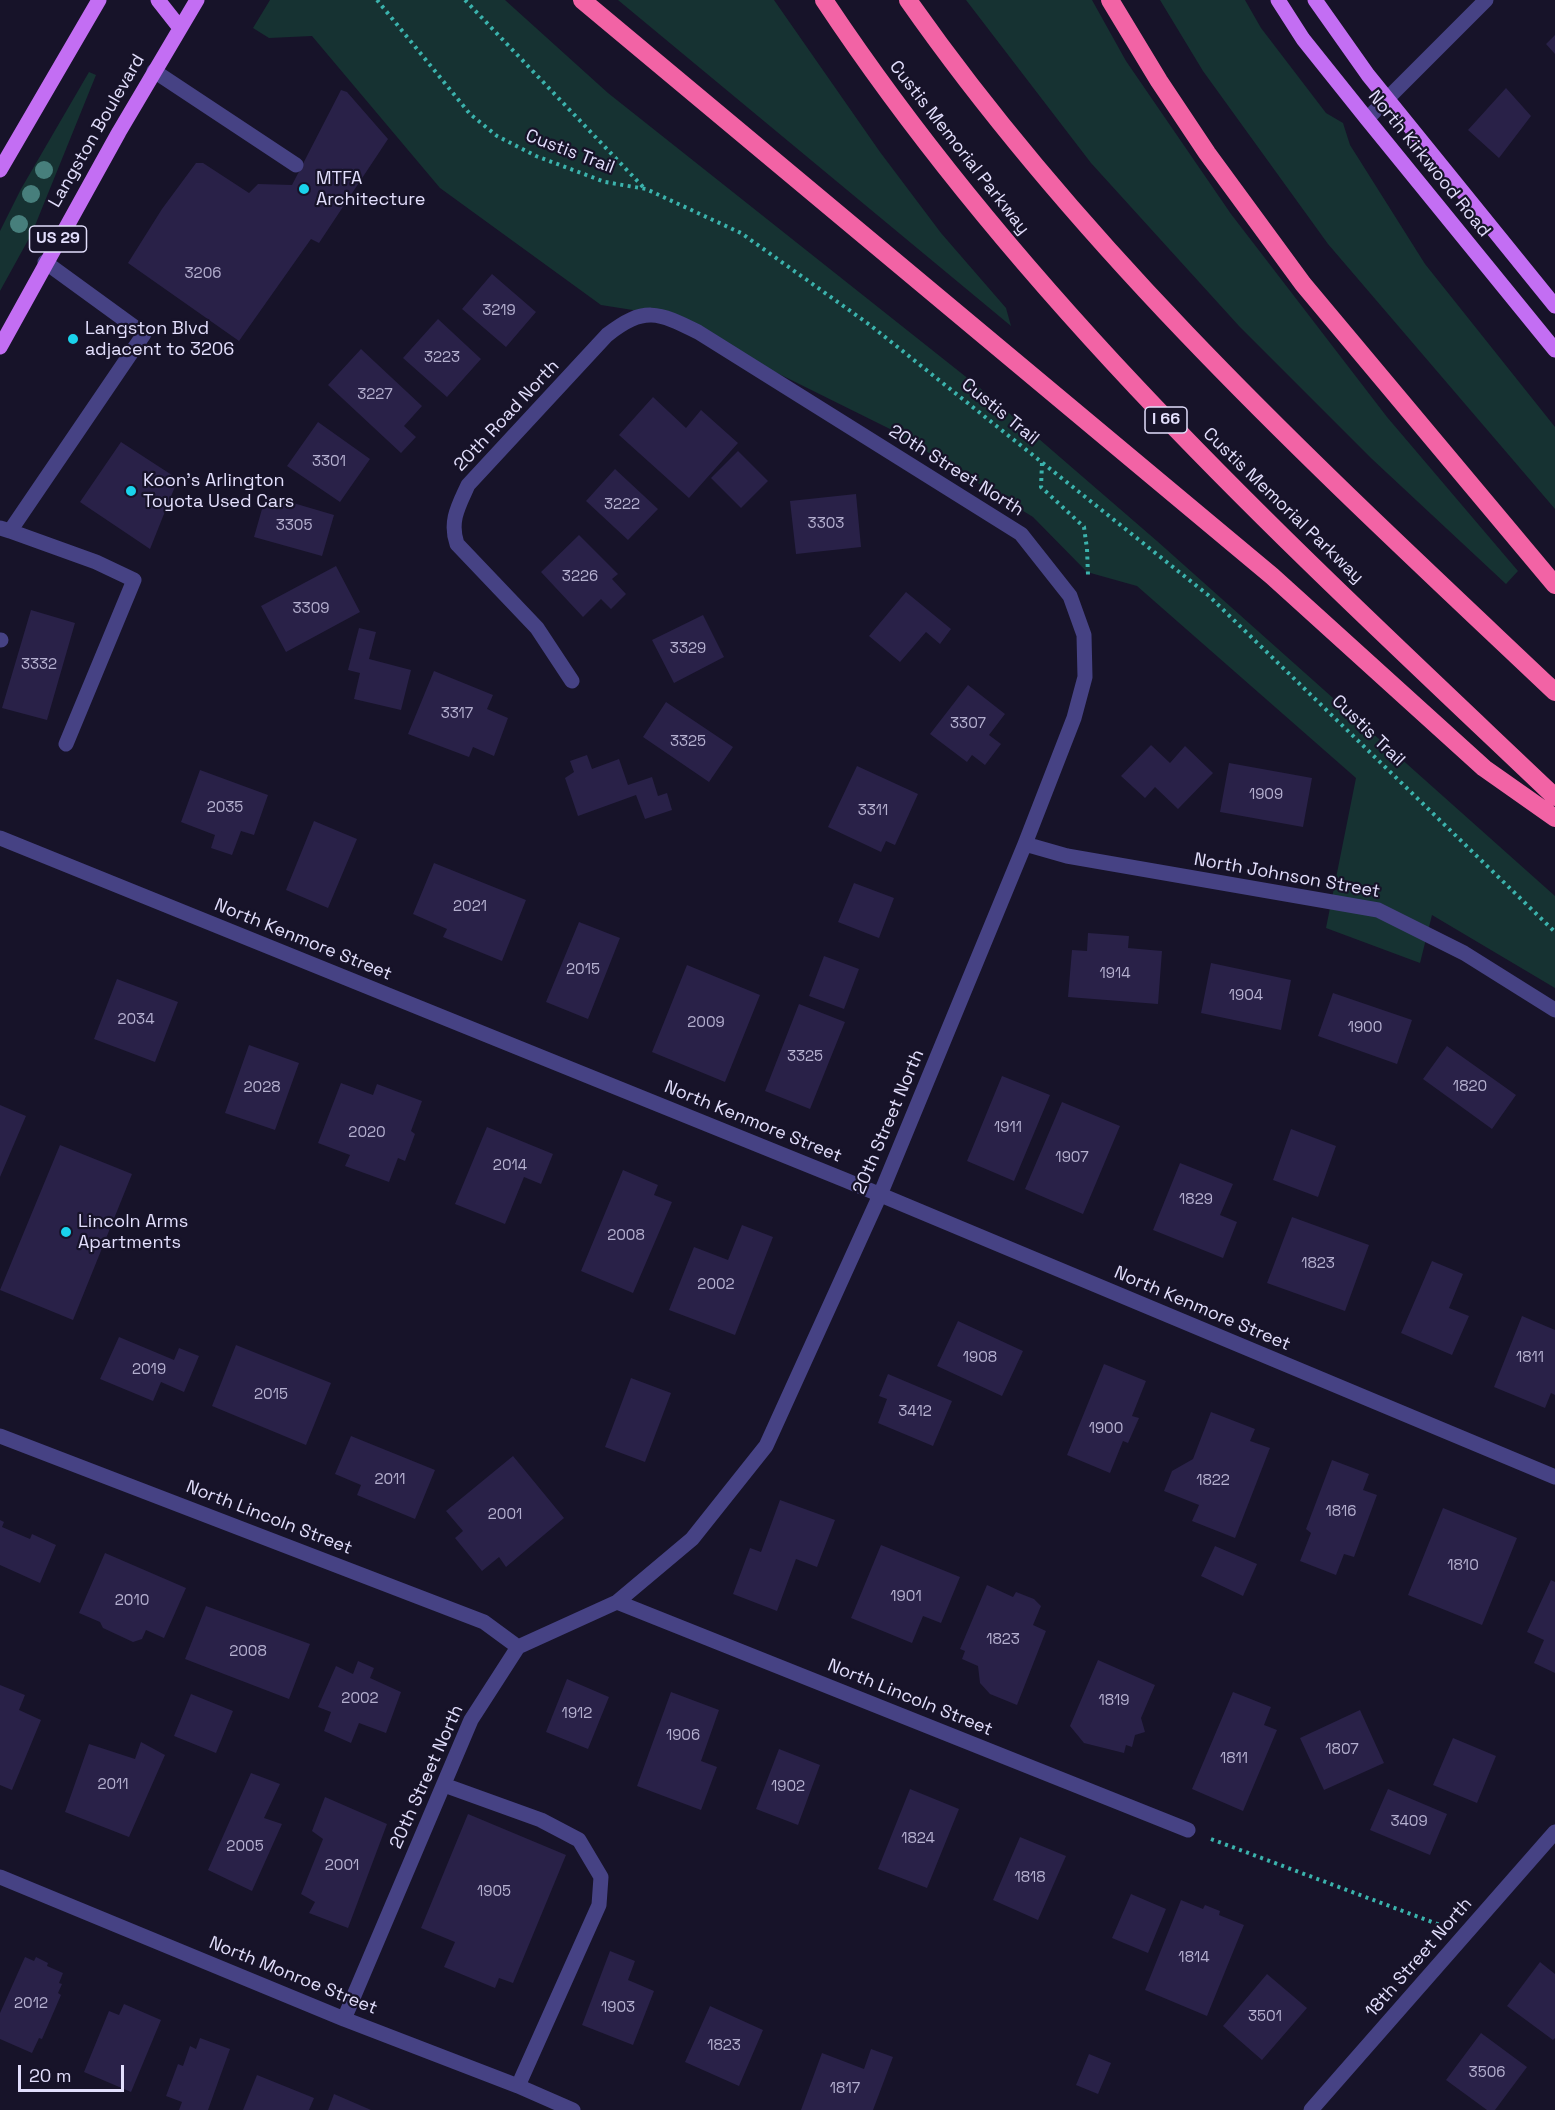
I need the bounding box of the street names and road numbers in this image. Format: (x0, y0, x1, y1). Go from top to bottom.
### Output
street label: Langston Boulevard (44, 51, 150, 211)
street label: Custis Memorial Parkway (884, 57, 1034, 239)
street label: North Kirkwood Road (1363, 86, 1495, 242)
street label: Custis Trail (522, 125, 618, 179)
road number: US 29 (29, 226, 86, 252)
street label: 20th Road North (450, 356, 564, 476)
street label: Custis Trail (957, 374, 1043, 450)
road number: I 66 (1145, 407, 1187, 433)
street label: 20th Street North (884, 421, 1028, 521)
street label: Custis Memorial Parkway (1198, 424, 1368, 588)
street label: Custis Trail (1327, 691, 1409, 771)
street label: North Johnson Street (1192, 849, 1382, 903)
street label: North Kenmore Street (211, 894, 395, 986)
street label: 20th Street North (849, 1046, 929, 1198)
street label: North Kenmore Street (661, 1076, 845, 1168)
street label: North Kenmore Street (1111, 1262, 1293, 1356)
street label: North Lincoln Street (183, 1476, 355, 1560)
street label: North Lincoln Street (824, 1655, 996, 1741)
street label: 20th Street North (386, 1702, 468, 1852)
street label: 18th Street North (1361, 1894, 1477, 2022)
street label: North Monroe Street (206, 1932, 380, 2020)

